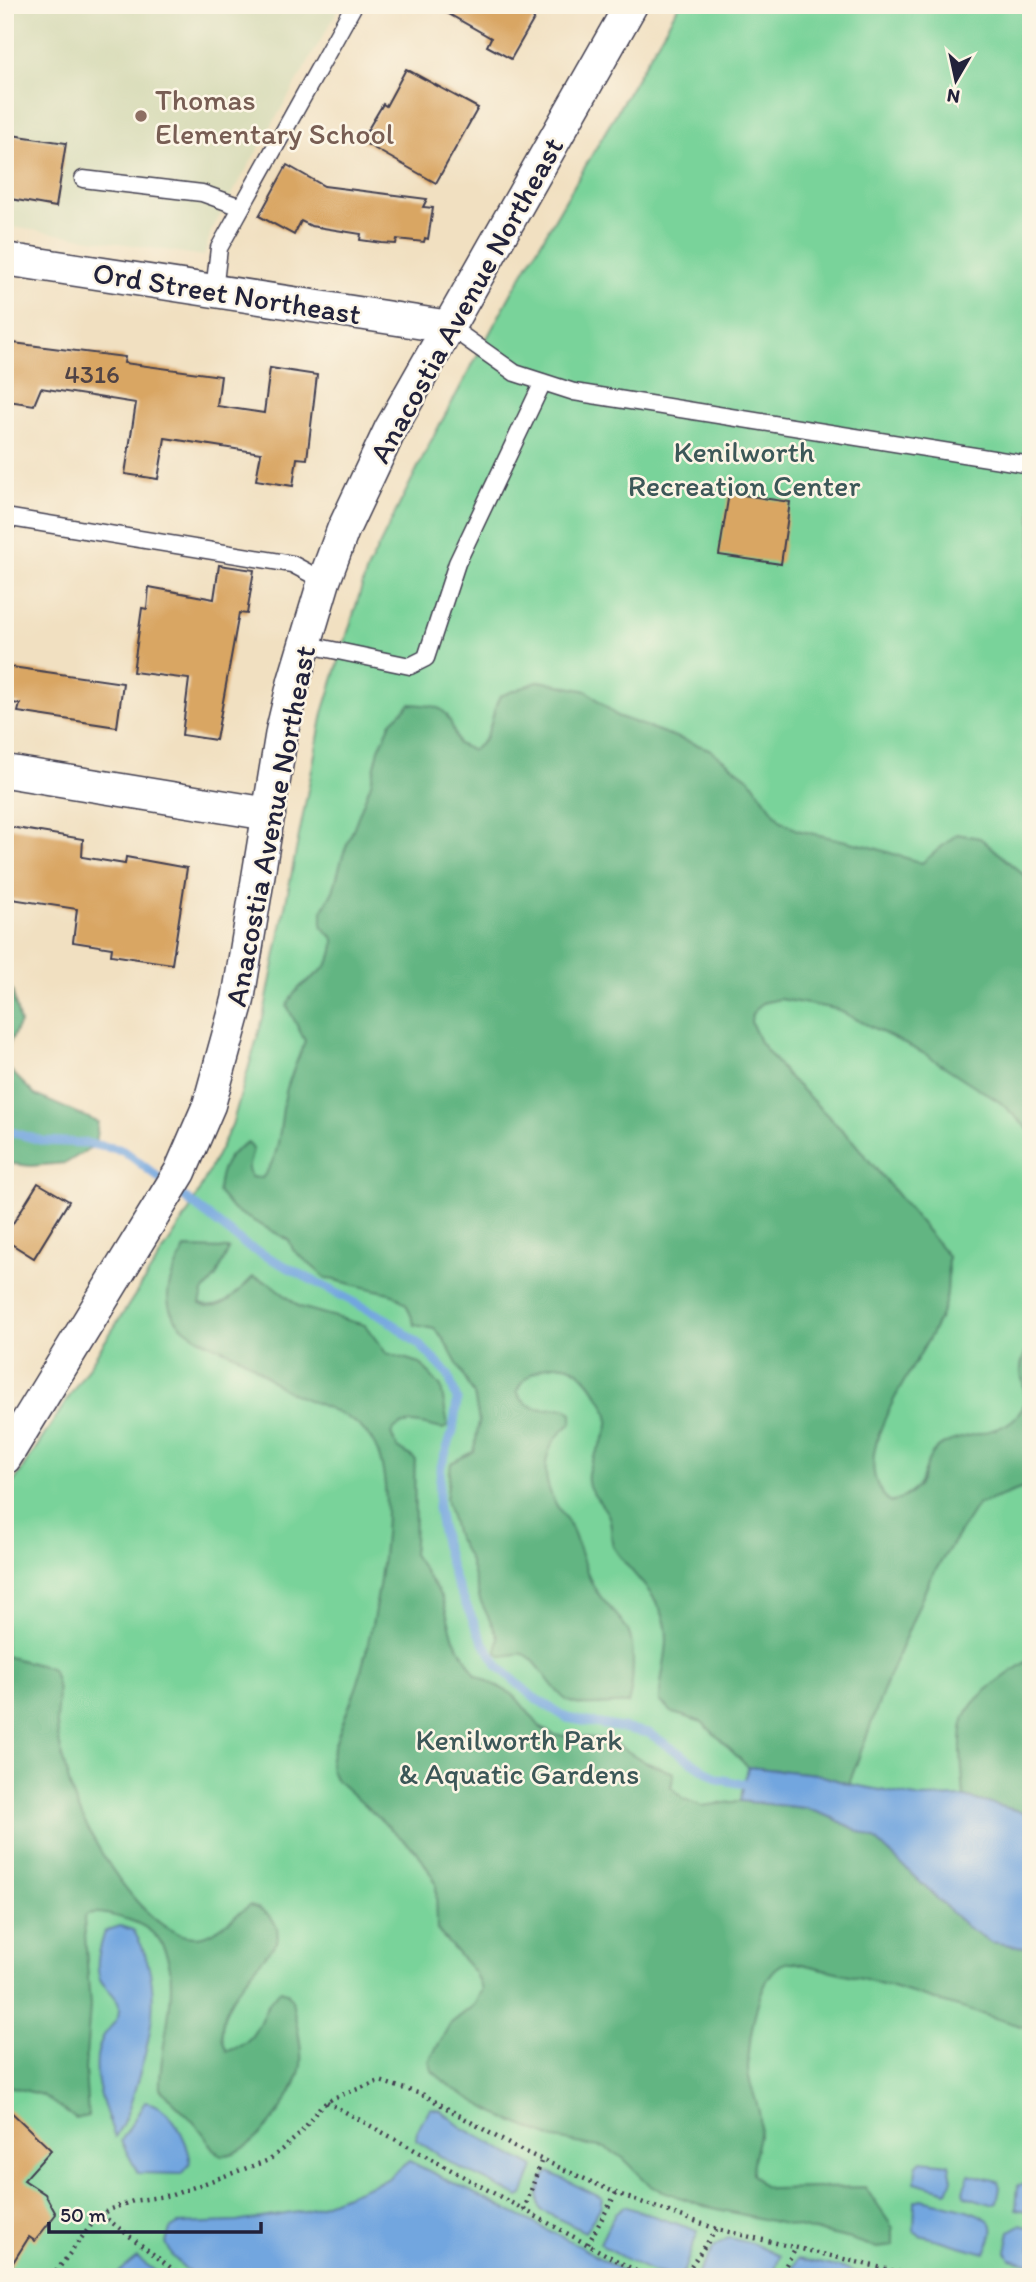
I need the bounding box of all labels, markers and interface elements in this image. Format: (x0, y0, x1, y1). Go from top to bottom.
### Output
north arrow (920, 46, 990, 116)
place label: Thomas Elementary School (155, 81, 395, 152)
text: N (945, 84, 962, 109)
marker: Thomas Elementary School (133, 108, 149, 124)
street label: Anacostia Avenue Northeast (361, 131, 571, 469)
street label: Ord Street Northeast (90, 254, 364, 332)
house number: 4316 (64, 358, 120, 390)
park label: Kenilworth Recreation Center (628, 433, 860, 504)
street label: Anacostia Avenue Northeast (217, 642, 323, 1010)
park label: Kenilworth Park & Aquatic Gardens (399, 1721, 639, 1792)
scale bar (49, 2191, 261, 2235)
text: 50 m (60, 2202, 107, 2227)

